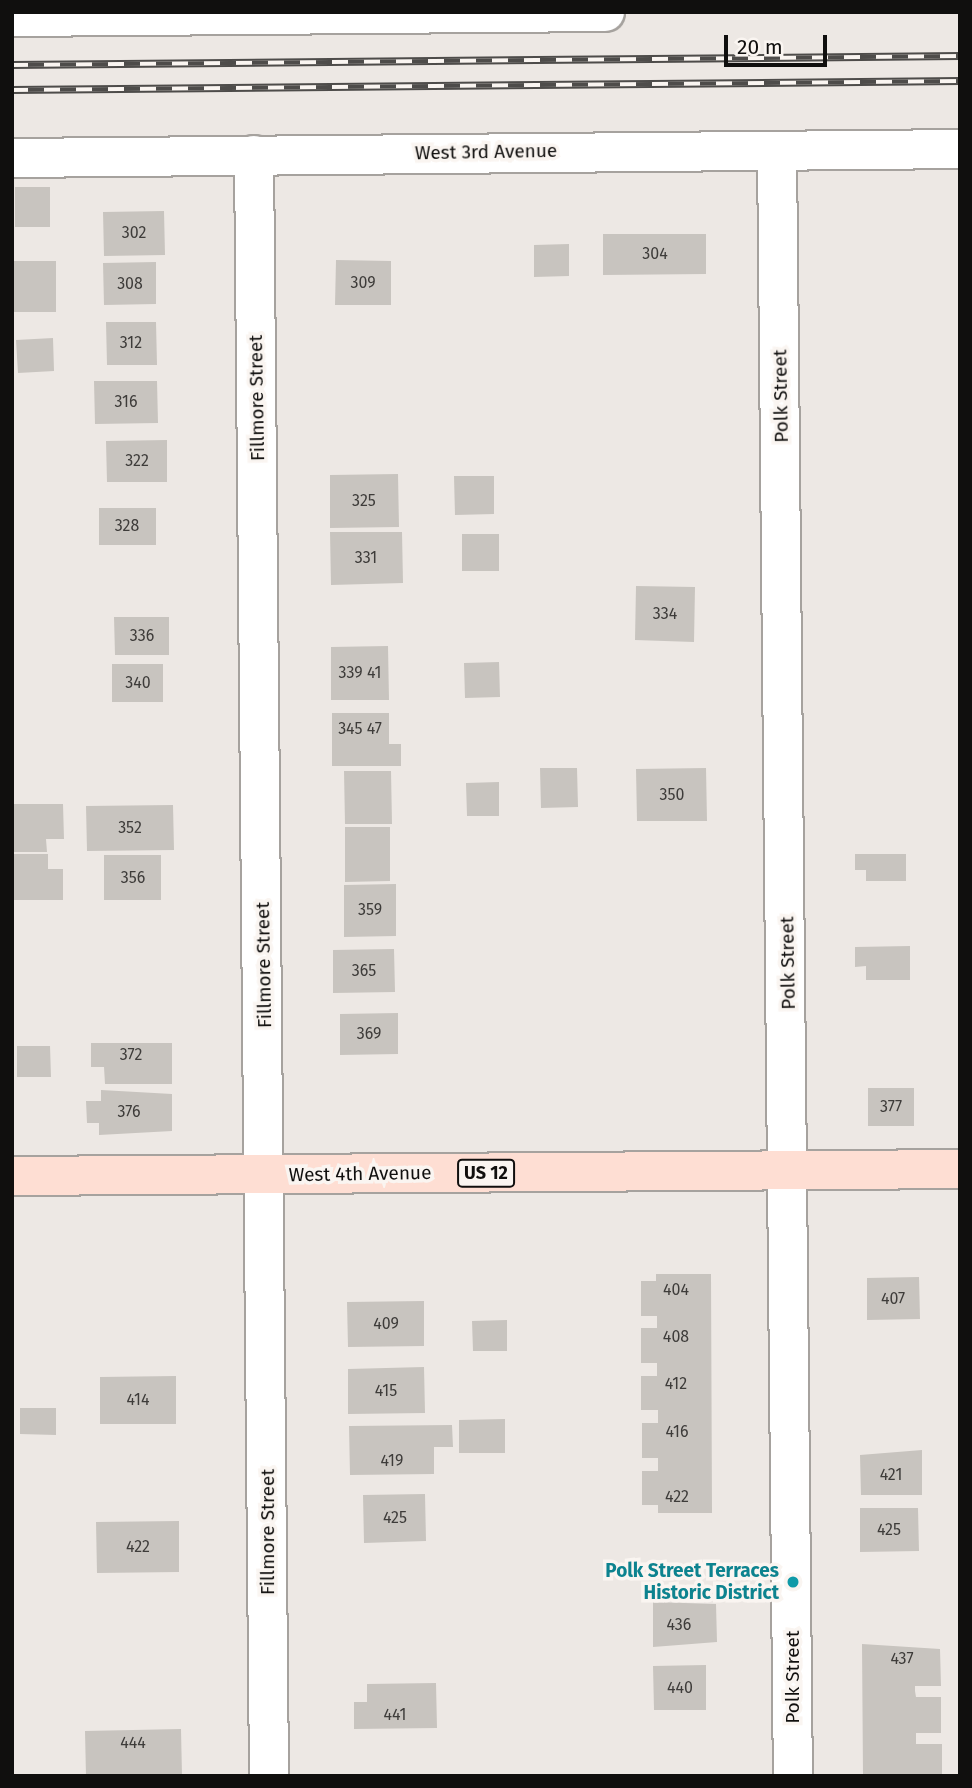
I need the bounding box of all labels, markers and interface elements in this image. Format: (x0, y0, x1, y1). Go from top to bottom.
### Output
scale bar (727, 21, 830, 65)
text: 20 m (737, 34, 783, 60)
street label: West 3rd Avenue (415, 139, 557, 165)
house number: 302 (122, 223, 146, 243)
house number: 304 (642, 244, 668, 264)
house number: 309 (350, 273, 376, 293)
house number: 308 (117, 274, 143, 294)
house number: 312 (120, 333, 142, 353)
street label: Fillmore Street (245, 335, 269, 461)
street label: Polk Street (769, 349, 793, 443)
house number: 316 (114, 392, 138, 412)
house number: 322 (125, 451, 149, 471)
house number: 325 (352, 491, 376, 511)
house number: 328 (115, 516, 139, 536)
house number: 331 (355, 548, 377, 568)
house number: 334 (653, 604, 677, 624)
house number: 336 (130, 626, 154, 646)
house number: 339 41 (339, 663, 381, 683)
house number: 340 (125, 673, 151, 693)
house number: 345 47 (338, 719, 382, 739)
house number: 350 (660, 785, 684, 805)
house number: 352 (118, 818, 142, 838)
house number: 356 (121, 868, 145, 888)
house number: 359 (358, 900, 382, 920)
street label: Fillmore Street (252, 902, 276, 1028)
street label: Polk Street (776, 916, 800, 1010)
house number: 365 (352, 961, 376, 981)
house number: 369 (357, 1024, 381, 1044)
house number: 372 (120, 1045, 142, 1065)
house number: 377 (880, 1097, 902, 1117)
house number: 376 (117, 1102, 141, 1122)
road number: US 12 (456, 1158, 516, 1188)
street label: West 4th Avenue (288, 1161, 432, 1187)
house number: 404 (663, 1280, 689, 1300)
house number: 407 (881, 1289, 905, 1309)
house number: 409 (373, 1314, 399, 1334)
house number: 408 (663, 1327, 689, 1347)
house number: 412 (665, 1374, 687, 1394)
house number: 415 (375, 1381, 397, 1401)
house number: 414 (126, 1390, 150, 1410)
house number: 416 (665, 1422, 689, 1442)
house number: 419 (381, 1451, 403, 1471)
house number: 421 (880, 1465, 902, 1485)
street label: Fillmore Street (257, 1469, 279, 1595)
house number: 422 (665, 1487, 689, 1507)
house number: 425 (383, 1508, 407, 1528)
house number: 425 (877, 1520, 901, 1540)
house number: 422 (126, 1537, 150, 1557)
place label: Polk Street Terraces Historic District (605, 1560, 779, 1604)
marker: Polk Street Terraces Historic District (785, 1574, 801, 1590)
house number: 436 (667, 1615, 691, 1635)
street label: Polk Street (782, 1630, 804, 1724)
house number: 437 (890, 1649, 914, 1669)
house number: 440 (667, 1678, 693, 1698)
house number: 441 (383, 1705, 407, 1725)
house number: 444 (120, 1733, 146, 1753)

